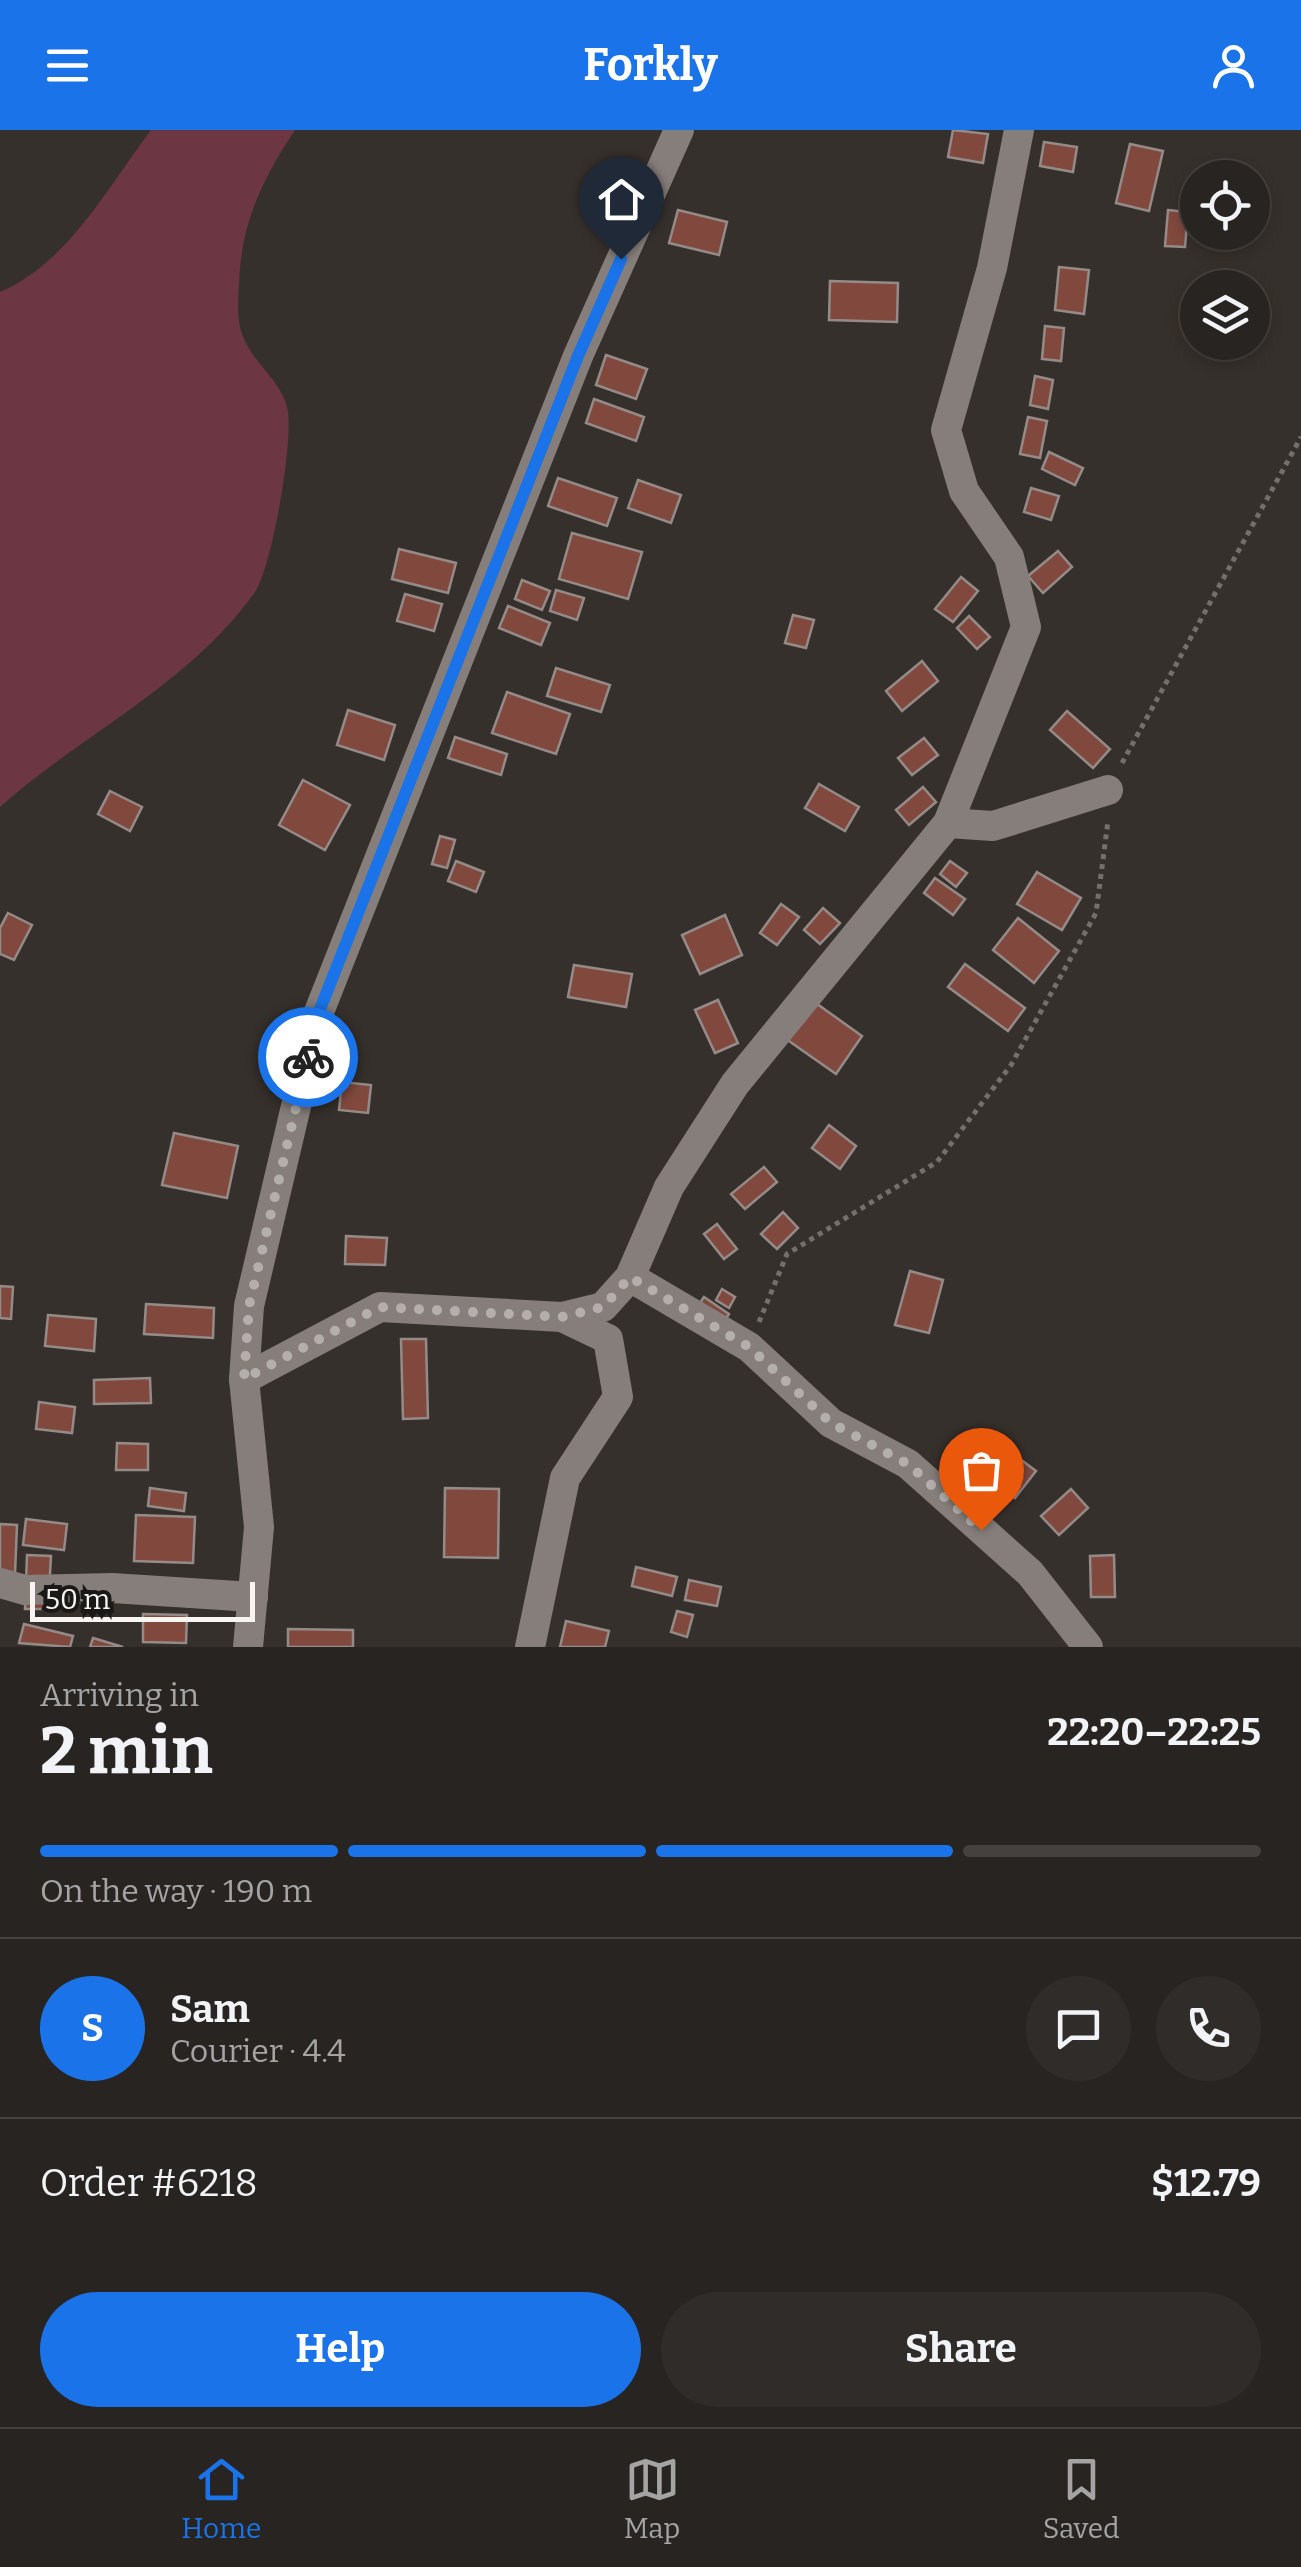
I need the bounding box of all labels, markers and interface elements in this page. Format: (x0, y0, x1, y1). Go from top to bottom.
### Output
icon: menu (40, 38, 95, 93)
text: Forkly (583, 38, 718, 92)
icon: person (1206, 38, 1261, 93)
pin (579, 157, 664, 260)
map controls (1180, 160, 1270, 360)
button: locate (1180, 160, 1270, 250)
icon: home (594, 172, 649, 227)
button: layers (1180, 270, 1270, 360)
courier (258, 1007, 358, 1107)
icon: bike (281, 1030, 336, 1085)
pin (939, 1428, 1024, 1531)
icon: bag (954, 1443, 1009, 1498)
scale bar (30, 1577, 255, 1622)
text: 50 m (45, 1583, 110, 1616)
text: Arriving in (40, 1676, 199, 1714)
text: 22:20–22:25 (1047, 1709, 1261, 1755)
text: 2 min (40, 1712, 213, 1790)
text: On the way · 190 m (40, 1872, 312, 1910)
button: chat (1026, 1976, 1131, 2081)
button: phone (1156, 1976, 1261, 2081)
text: Sam (170, 1986, 250, 2032)
text: S (81, 2005, 104, 2051)
text: Courier · 4.4 (170, 2032, 346, 2070)
text: Order #6218 (40, 2160, 258, 2206)
text: $12.79 (1151, 2160, 1261, 2206)
button: Help (40, 2292, 641, 2407)
button: Share (661, 2292, 1261, 2407)
tab: Home (181, 2452, 261, 2545)
tab: Map (624, 2452, 680, 2545)
tab: Saved (1043, 2452, 1120, 2545)

